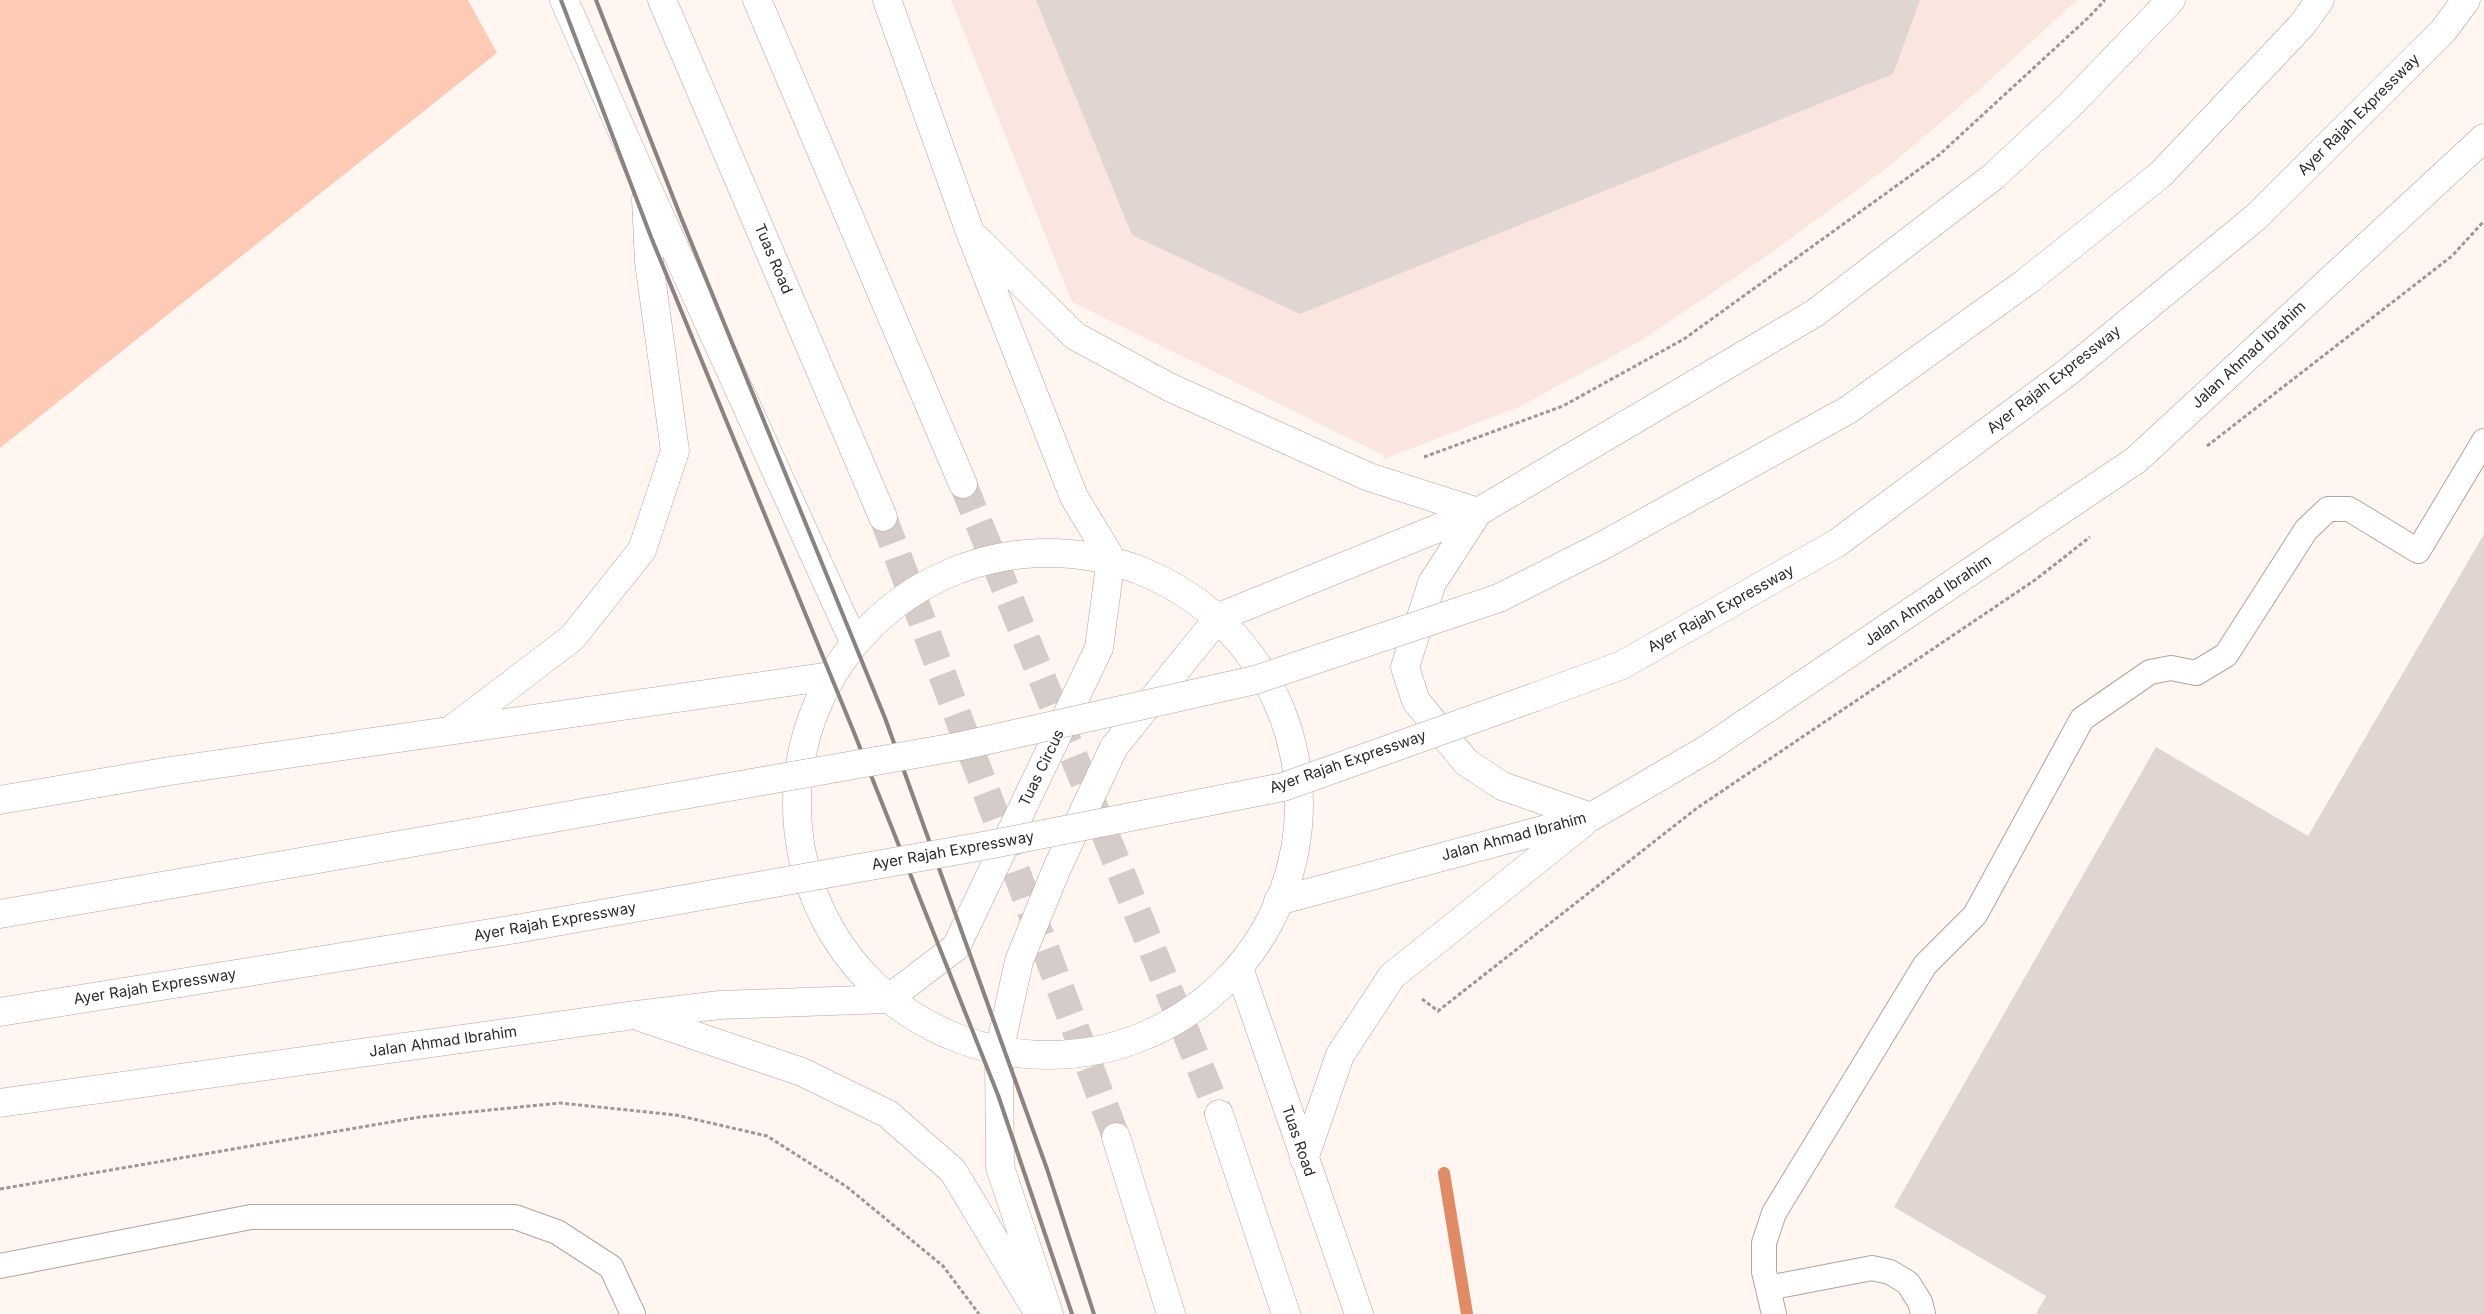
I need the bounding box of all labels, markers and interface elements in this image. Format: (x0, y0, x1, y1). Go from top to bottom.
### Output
street label: Ayer Rajah Expressway (2294, 50, 2424, 180)
street label: Tuas Road (750, 221, 796, 297)
street label: Jalan Ahmad Ibrahim (2188, 298, 2310, 412)
street label: Ayer Rajah Expressway (1984, 322, 2124, 438)
street label: Jalan Ahmad Ibrahim (1861, 552, 1995, 650)
street label: Ayer Rajah Expressway (1645, 561, 1797, 657)
street label: Tuas Circus (1016, 727, 1068, 809)
street label: Ayer Rajah Expressway (1267, 727, 1429, 797)
street label: Jalan Ahmad Ibrahim (1440, 809, 1588, 865)
street label: Ayer Rajah Expressway (870, 828, 1036, 874)
street label: Ayer Rajah Expressway (472, 899, 638, 945)
street label: Ayer Rajah Expressway (72, 965, 238, 1009)
street label: Jalan Ahmad Ibrahim (368, 1023, 518, 1061)
street label: Tuas Road (1277, 1103, 1319, 1179)

